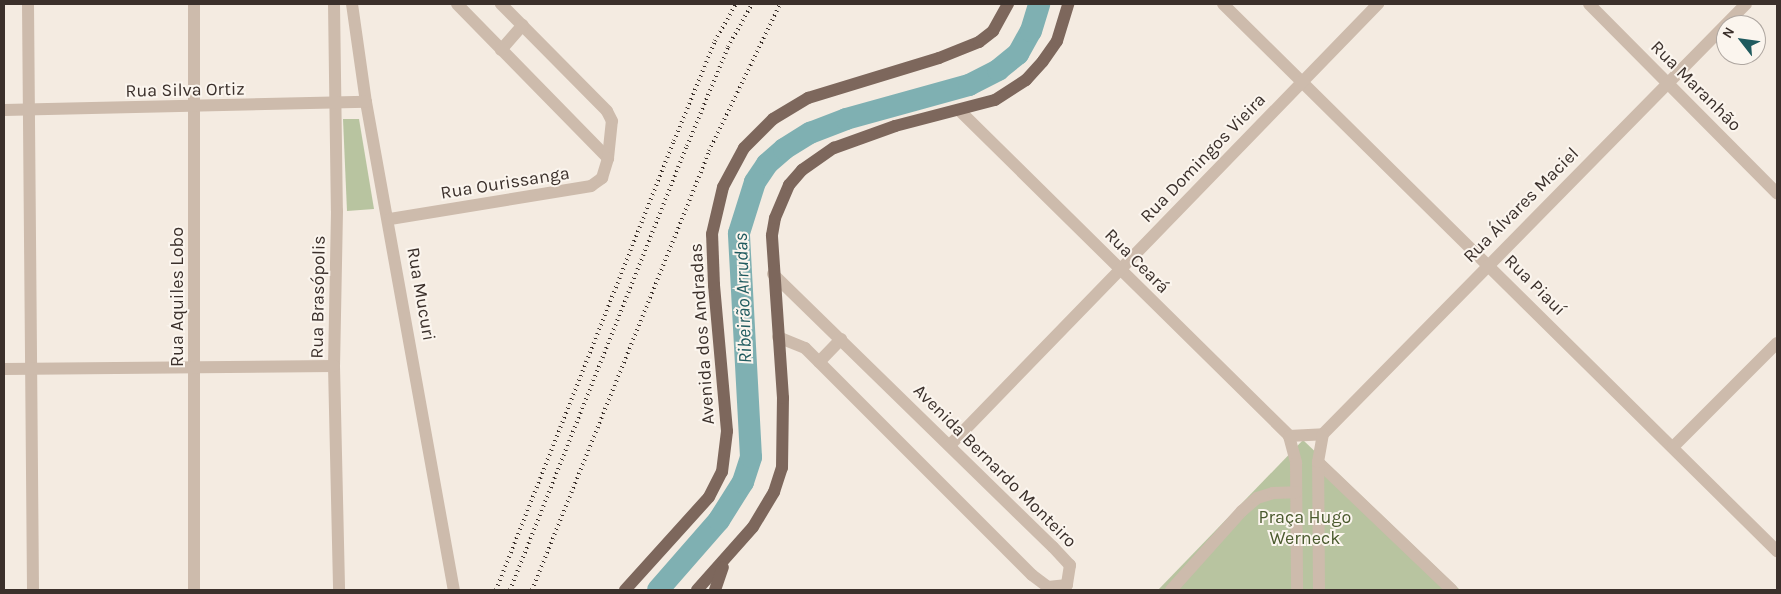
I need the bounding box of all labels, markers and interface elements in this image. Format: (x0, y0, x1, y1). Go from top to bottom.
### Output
north arrow (1716, 15, 1766, 65)
text: N (1719, 24, 1738, 41)
street label: Rua Maranhão (1646, 36, 1746, 136)
street label: Rua Silva Ortiz (125, 78, 245, 102)
street label: Rua Domingos Vieira (1136, 89, 1270, 227)
street label: Rua Álvares Maciel (1459, 143, 1583, 267)
street label: Rua Ourissanga (439, 162, 571, 204)
street label: Rua Ceará (1100, 224, 1174, 298)
street label: Rua Aquiles Lobo (166, 227, 188, 367)
water label: Ribeirão Arrudas (730, 232, 758, 364)
street label: Rua Brasópolis (306, 235, 330, 359)
street label: Avenida dos Andradas (685, 243, 719, 425)
street label: Rua Mucuri (402, 246, 440, 342)
street label: Rua Piauí (1500, 250, 1570, 320)
street label: Avenida Bernardo Monteiro (909, 380, 1081, 552)
park label: Praça Hugo Werneck (1259, 507, 1351, 550)

